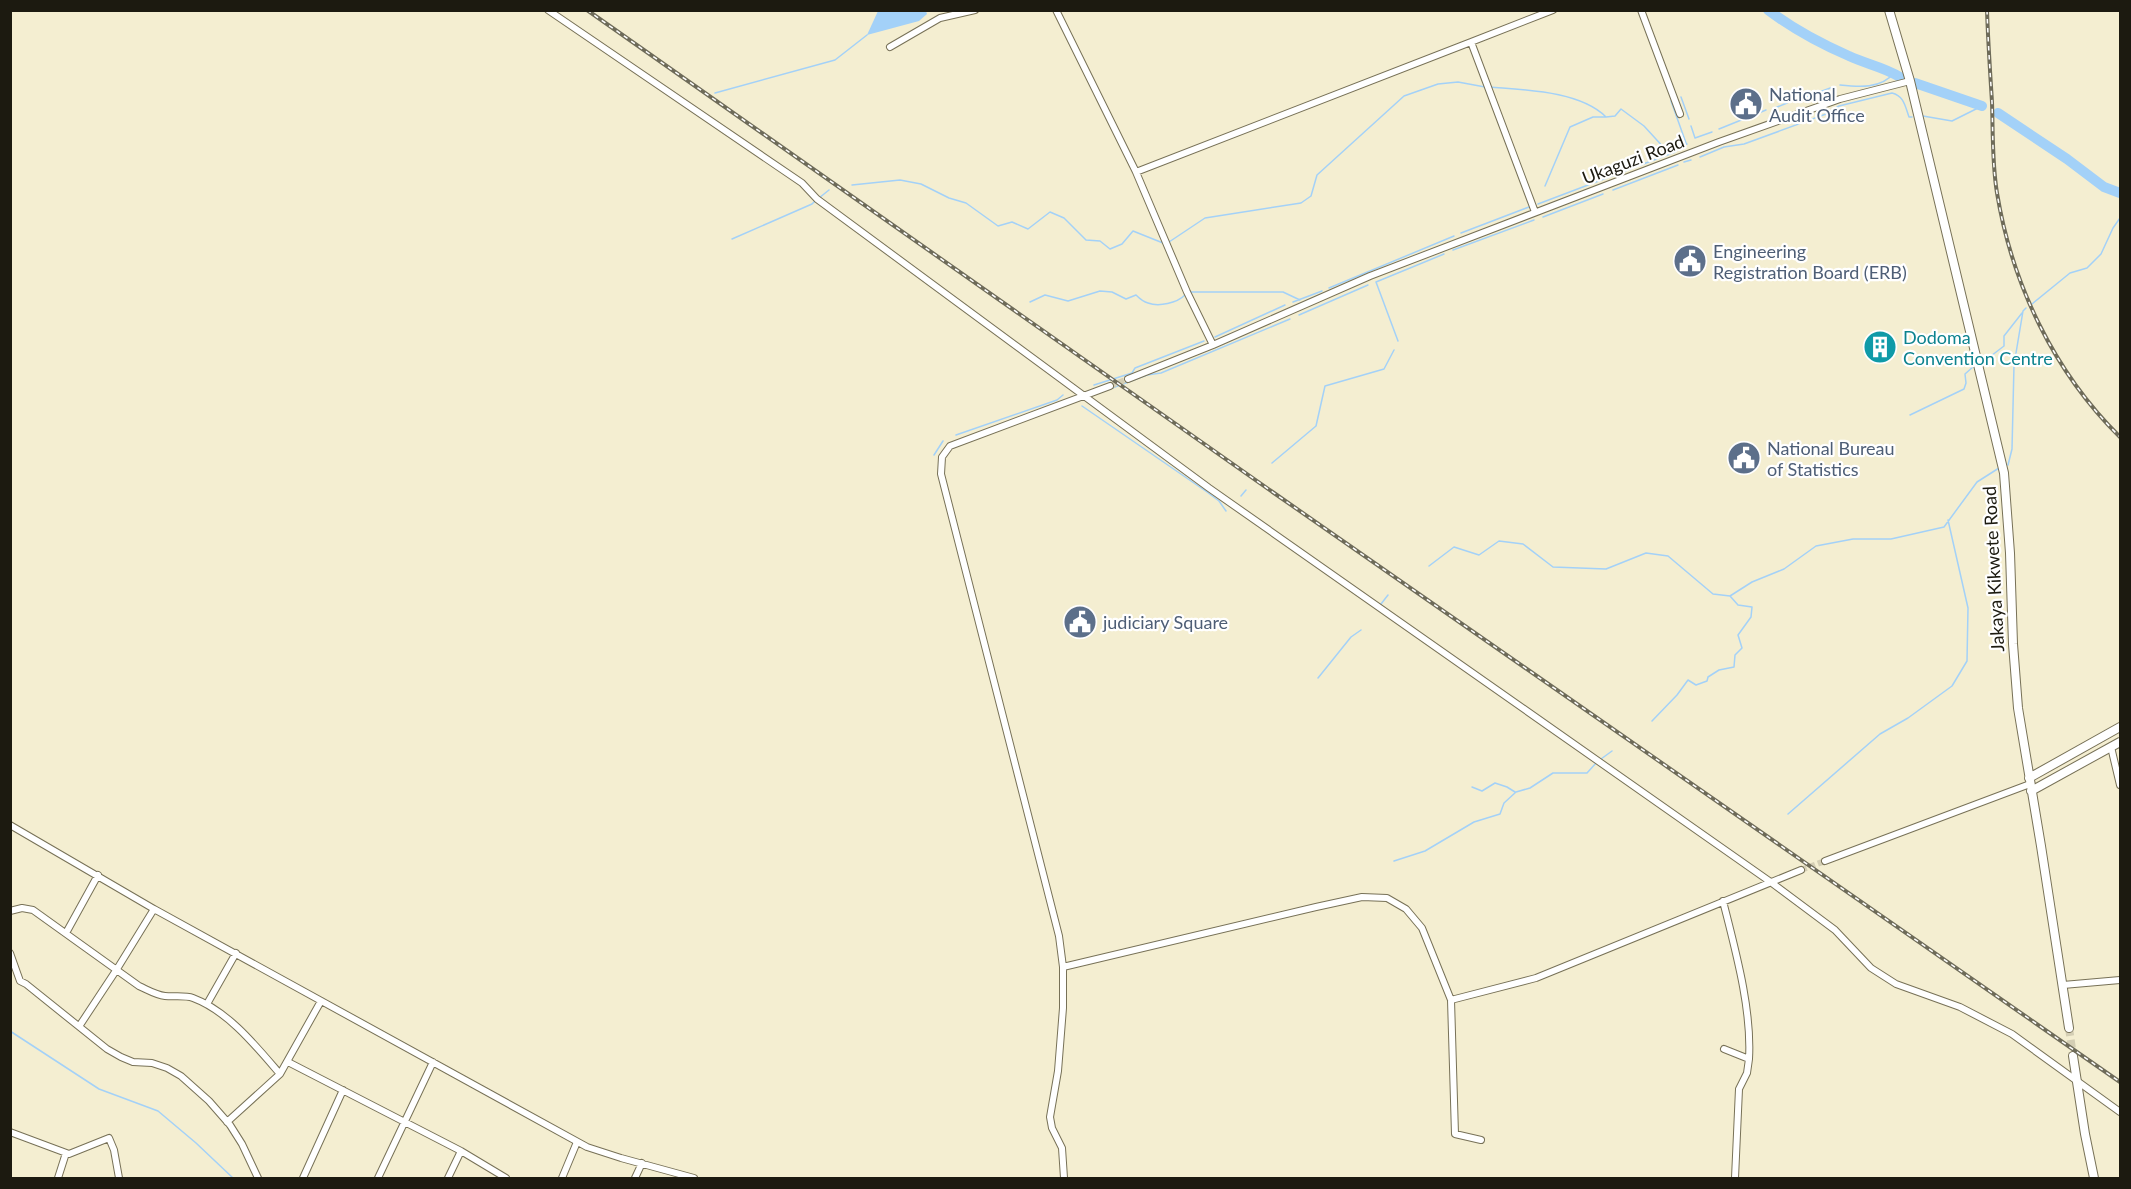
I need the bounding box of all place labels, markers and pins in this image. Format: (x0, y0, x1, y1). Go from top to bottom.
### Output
place label: National Audit Office (1769, 83, 1865, 126)
public building icon: National Audit Office (1728, 86, 1764, 122)
place label: Engineering Registration Board (ERB) (1713, 240, 1907, 283)
public building icon: Engineering Registration Board (ERB) (1672, 243, 1708, 279)
place label: Dodoma Convention Centre (1903, 326, 2053, 369)
building icon: Dodoma Convention Centre (1862, 329, 1898, 365)
place label: National Bureau of Statistics (1767, 437, 1895, 480)
public building icon: National Bureau of Statistics (1726, 440, 1762, 476)
public building icon: judiciary Square (1062, 604, 1098, 640)
place label: judiciary Square (1102, 611, 1228, 633)

